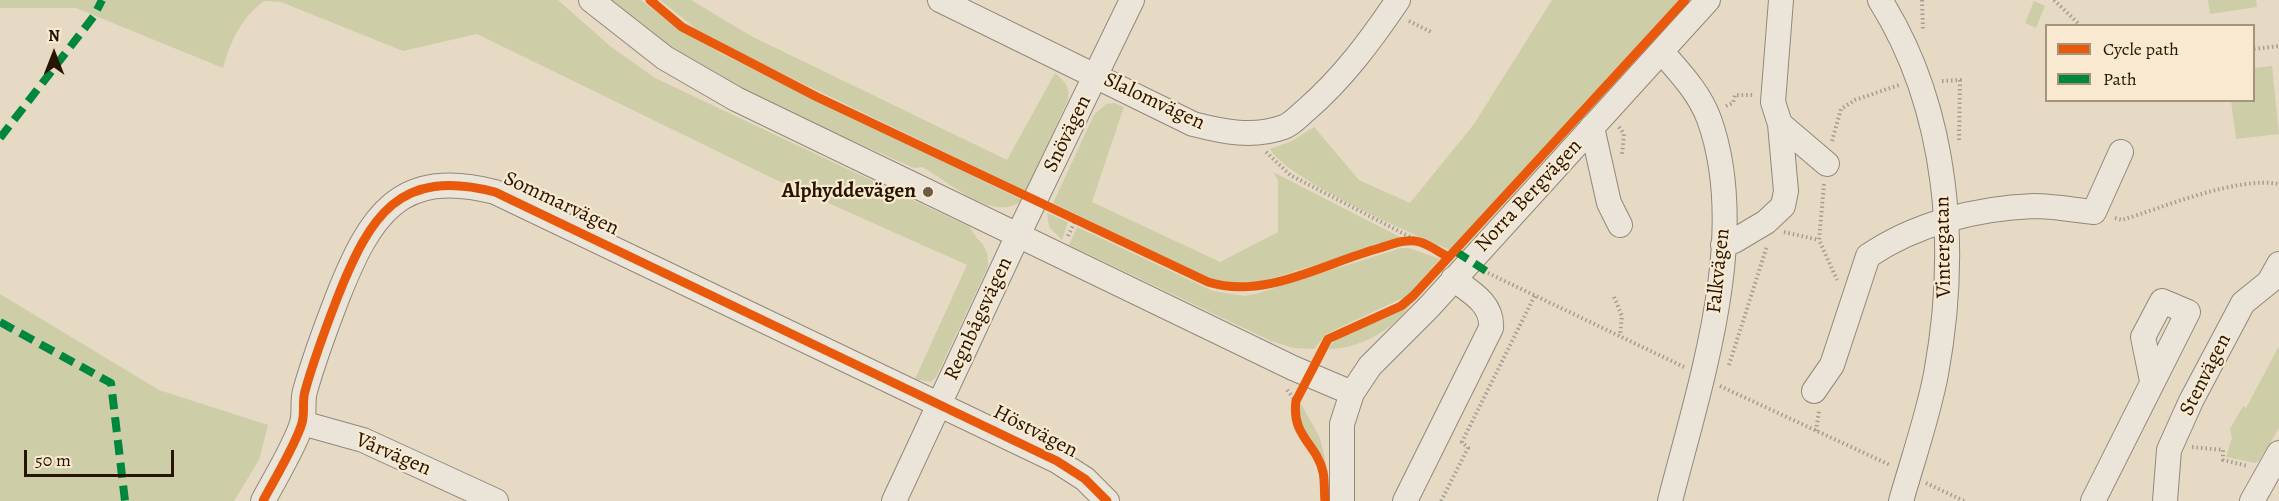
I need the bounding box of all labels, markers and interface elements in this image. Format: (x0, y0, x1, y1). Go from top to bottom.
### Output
north arrow (24, 24, 84, 84)
legend (2045, 24, 2255, 102)
text: N (48, 25, 60, 47)
text: Cycle path (2103, 37, 2179, 61)
text: Path (2103, 67, 2137, 91)
street label: Slalomvägen (1099, 68, 1209, 136)
street label: Snövägen (1039, 91, 1097, 177)
street label: Norra Bergvägen (1470, 134, 1588, 258)
street label: Sommarvägen (499, 166, 623, 242)
place label: Alphyddevägen (782, 179, 916, 205)
marker: Alphyddevägen (921, 185, 935, 199)
street label: Vintergatan (1931, 196, 1957, 298)
street label: Falkvägen (1702, 227, 1736, 315)
street label: Regnbågsvägen (939, 253, 1019, 385)
street label: Stenvägen (2175, 330, 2237, 420)
street label: Höstvägen (989, 400, 1081, 464)
street label: Vårvägen (351, 428, 435, 482)
scale bar (27, 438, 177, 476)
text: 50 m (35, 448, 71, 472)

